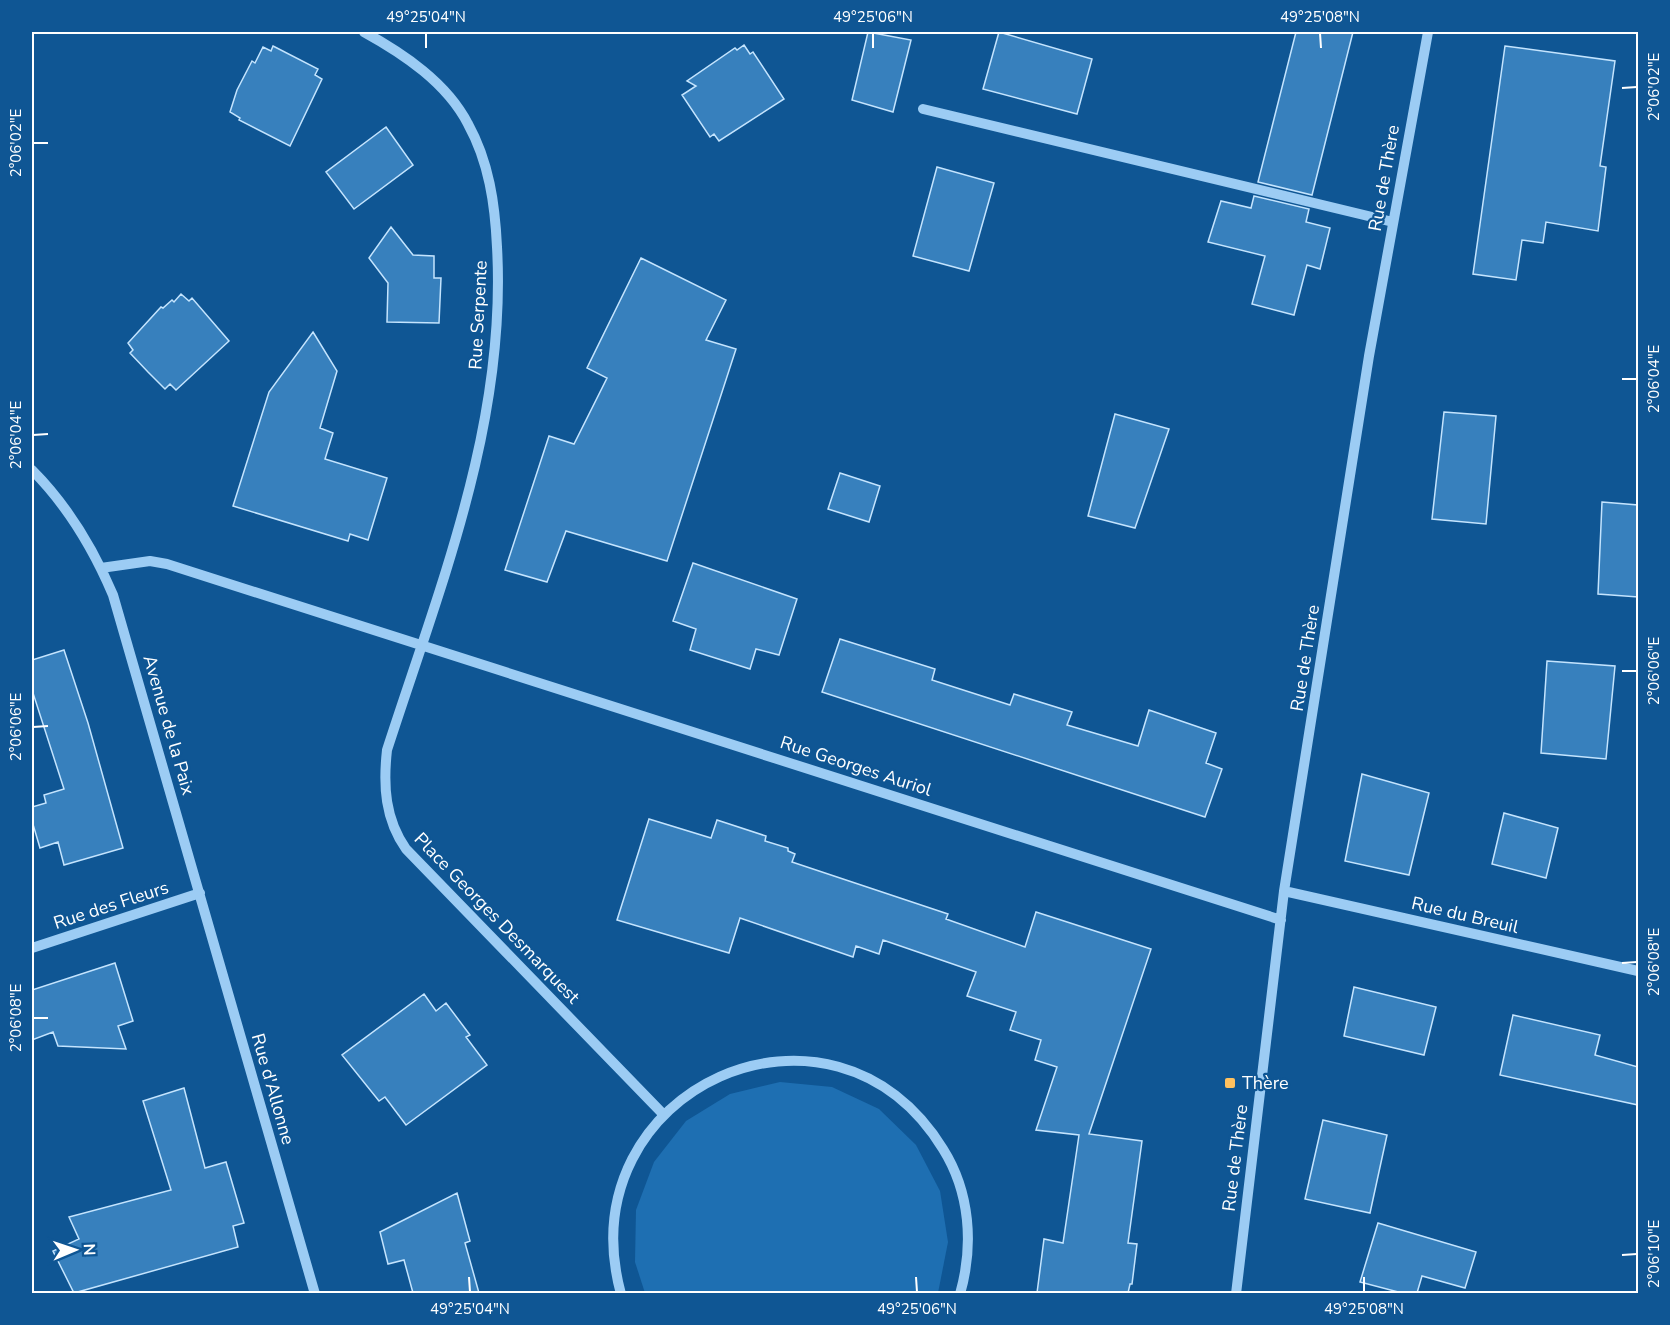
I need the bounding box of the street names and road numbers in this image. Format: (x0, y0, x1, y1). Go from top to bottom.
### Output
street label: Rue de Thère (1363, 123, 1405, 233)
street label: Rue Serpente (463, 260, 493, 370)
street label: Rue de Thère (1285, 603, 1325, 713)
street label: Avenue de la Paix (138, 652, 201, 798)
street label: Rue Georges Auriol (777, 730, 935, 802)
street label: Place Georges Desmarquest (409, 827, 586, 1009)
street label: Rue des Fleurs (50, 875, 172, 935)
street label: Rue du Breuil (1409, 891, 1522, 939)
street label: Rue d'Allonne (246, 1031, 300, 1147)
street label: Rue de Thère (1217, 1103, 1253, 1213)

